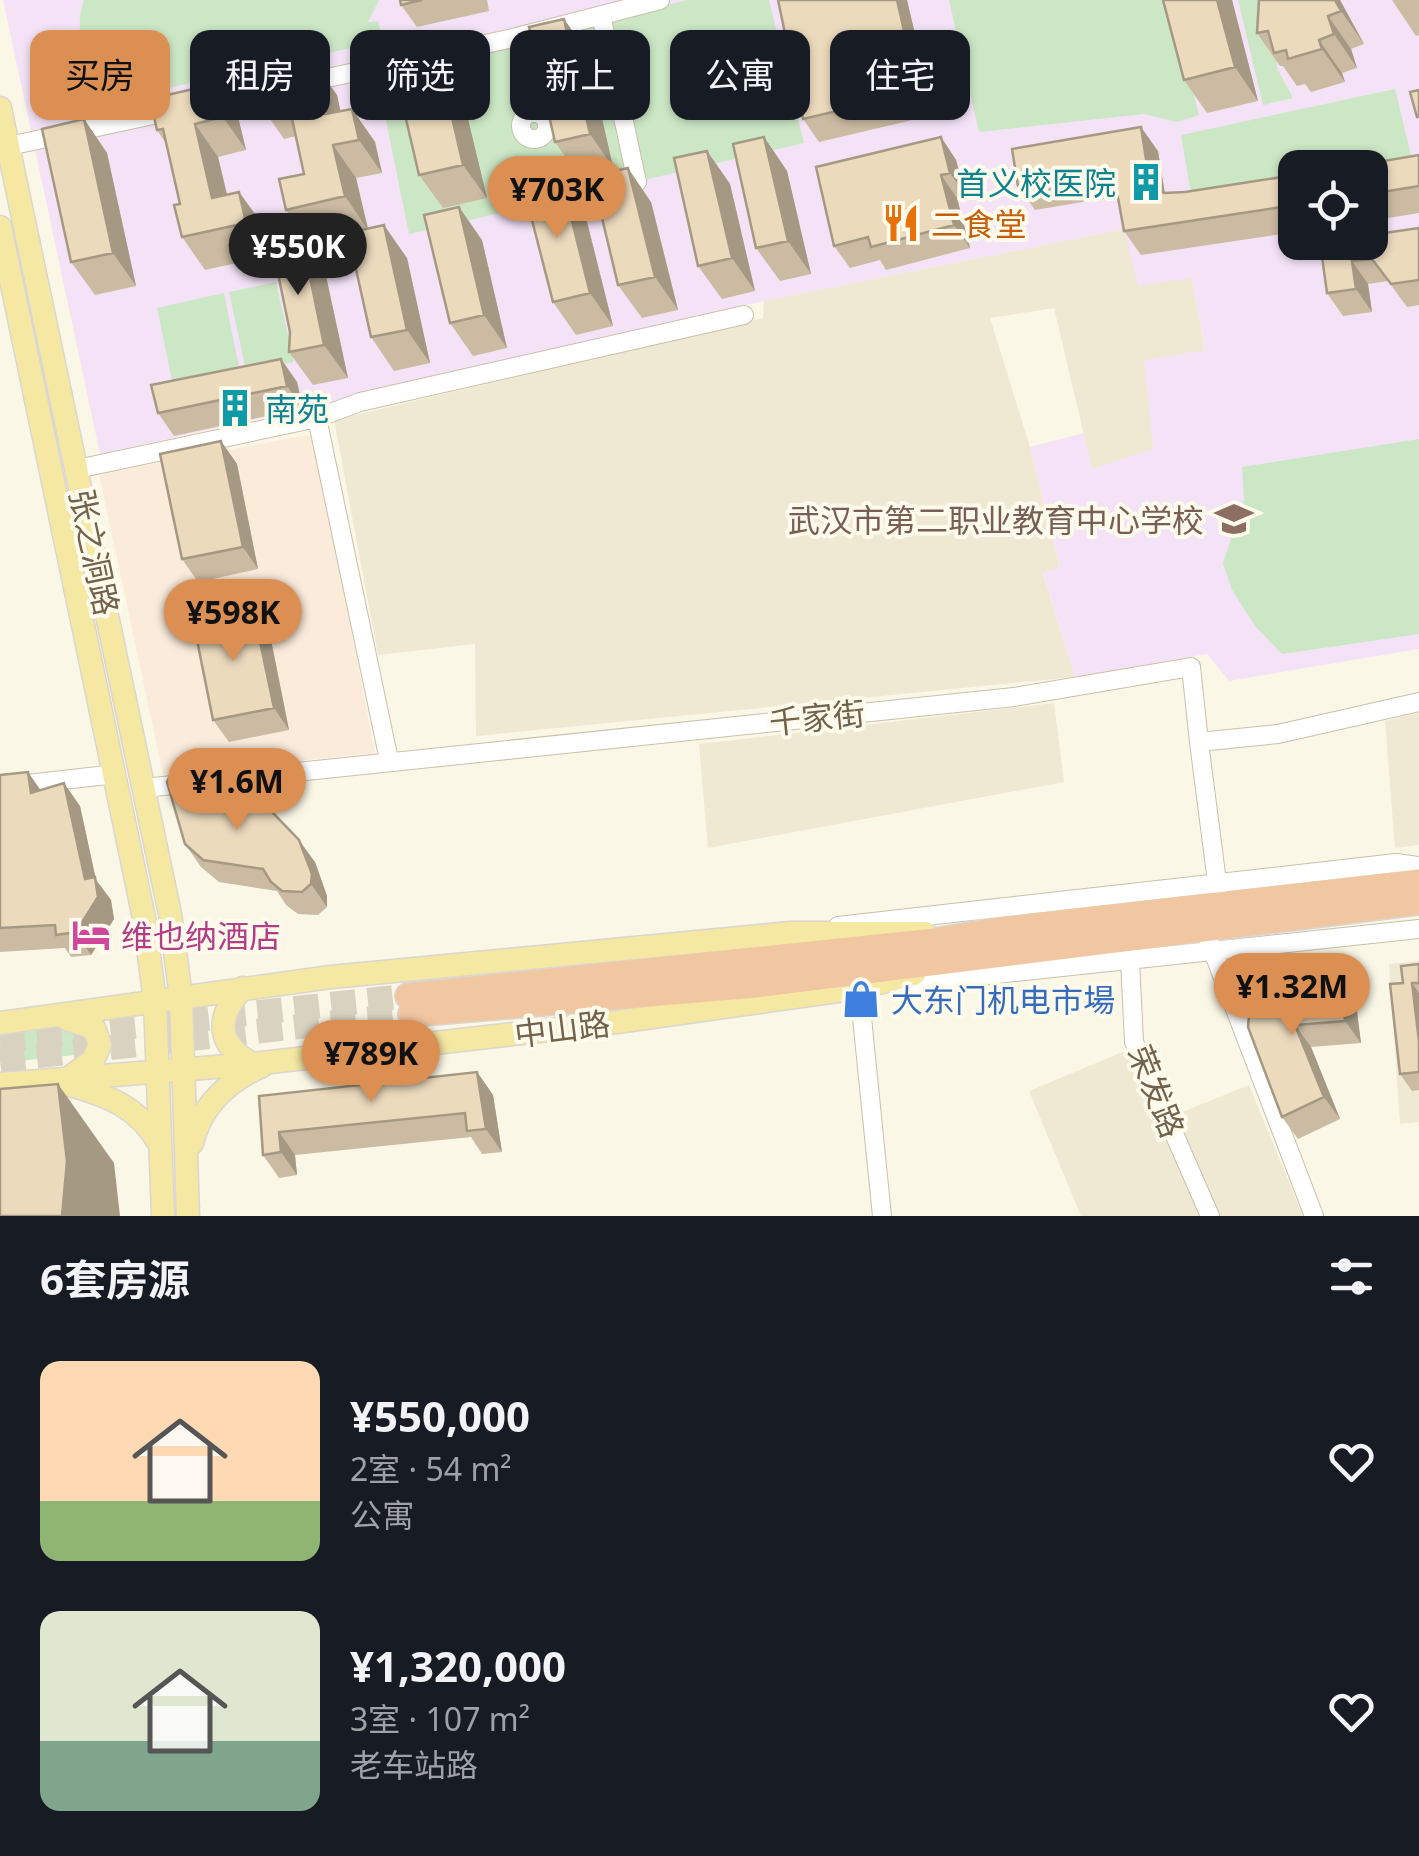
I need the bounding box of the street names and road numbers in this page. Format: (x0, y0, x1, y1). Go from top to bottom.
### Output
street label: 张之洞路 (61, 485, 129, 619)
street label: 千家街 (767, 691, 867, 743)
street label: 中山路 (512, 1001, 612, 1055)
street label: 荣发路 (1119, 1038, 1195, 1144)

